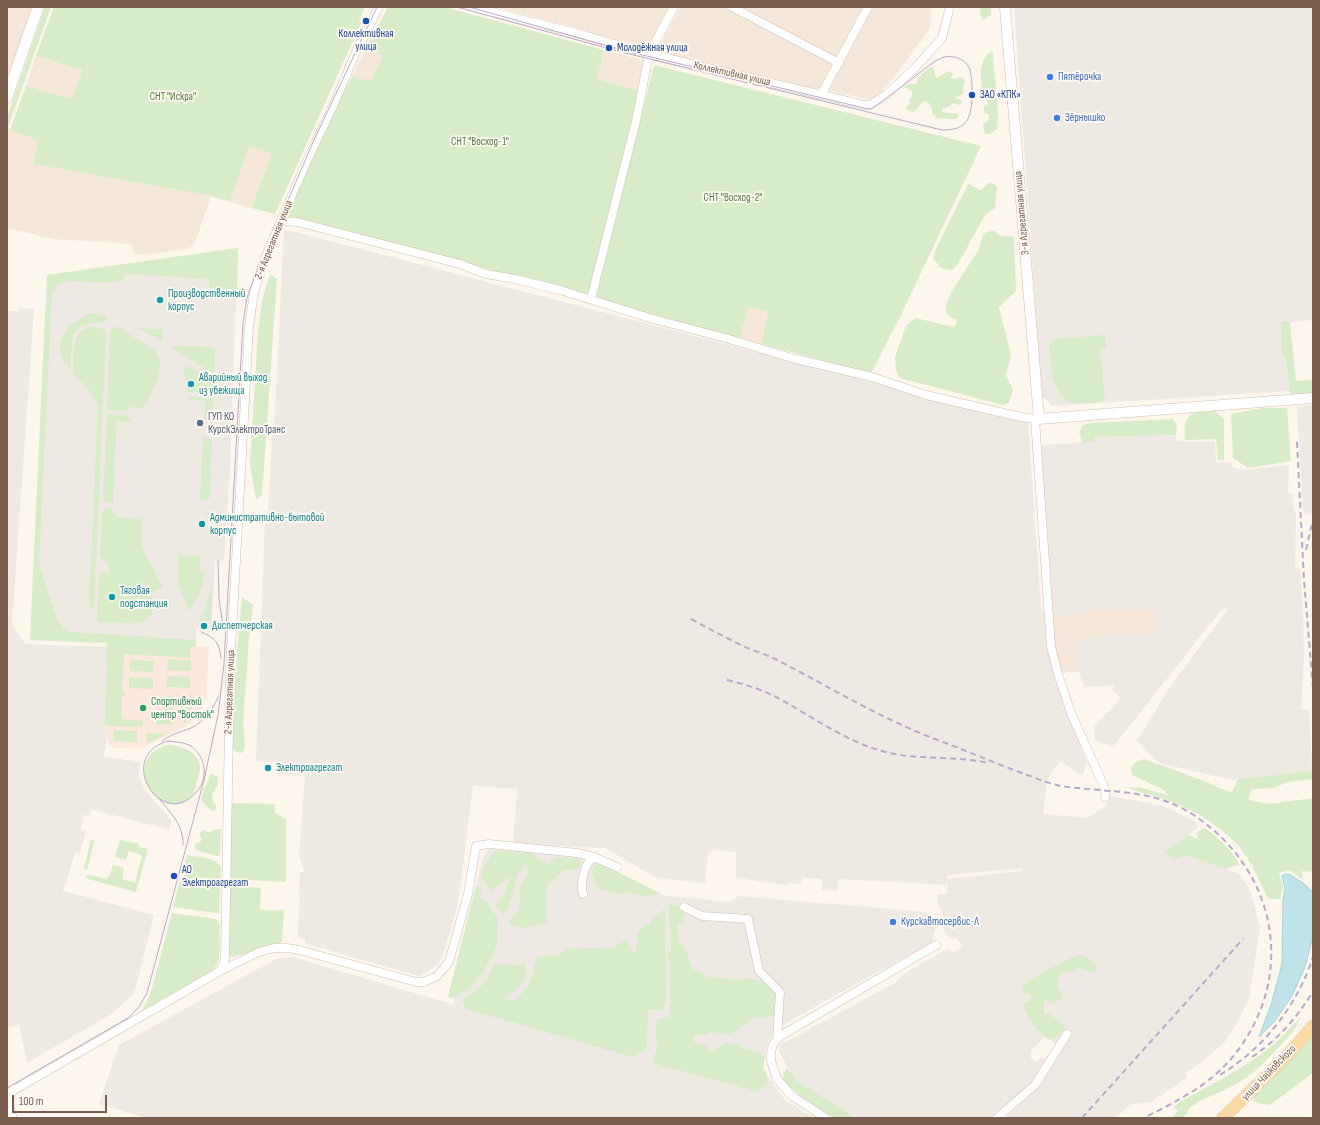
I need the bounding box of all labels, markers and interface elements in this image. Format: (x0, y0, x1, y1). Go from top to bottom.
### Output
marker: Коллективная улица (361, 16, 371, 26)
place label: Коллективная улица (338, 27, 394, 53)
place label: Молодёжная улица (617, 41, 688, 55)
marker: Молодёжная улица (604, 43, 614, 53)
street label: Коллективная улица (692, 59, 772, 89)
place label: Пятёрочка (1058, 70, 1101, 84)
marker: Пятёрочка (1045, 72, 1055, 82)
place label: ЗАО «КПК» (980, 88, 1021, 102)
park label: СНТ "Искра" (150, 90, 196, 104)
marker: ЗАО «КПК» (967, 90, 977, 100)
place label: Зёрнышко (1065, 111, 1105, 125)
marker: Зёрнышко (1052, 113, 1062, 123)
park label: СНТ "Восход-1" (451, 135, 509, 149)
street label: 3-я Агрегатная улица (1012, 170, 1032, 256)
park label: СНТ "Восход-2" (704, 191, 762, 205)
street label: 2-я Агрегатная улица (252, 198, 296, 282)
place label: Производственный корпус (168, 287, 245, 313)
marker: Производственный корпус (155, 295, 165, 305)
place label: Аварийный выход из убежища (199, 371, 267, 397)
marker: Аварийный выход из убежища (186, 379, 196, 389)
place label: ГУП КО КурскЭлектроТранс (208, 410, 285, 436)
marker: ГУП КО КурскЭлектроТранс (195, 418, 205, 428)
place label: Административно-бытовой корпус (210, 511, 324, 537)
marker: Административно-бытовой корпус (197, 519, 207, 529)
place label: Тяговая подстанция (120, 584, 168, 610)
marker: Тяговая подстанция (107, 592, 117, 602)
place label: Диспетчерская (212, 619, 273, 633)
marker: Диспетчерская (199, 621, 209, 631)
street label: 2-я Агрегатная улица (222, 650, 238, 734)
place label: Спортивный центр "Восток" (151, 695, 214, 721)
marker: Спортивный центр "Восток" (138, 703, 148, 713)
place label: Электроагрегат (276, 761, 342, 775)
marker: Электроагрегат (263, 763, 273, 773)
place label: АО Электроагрегат (182, 863, 248, 889)
marker: АО Электроагрегат (169, 871, 179, 881)
place label: Курскавтосервис-Л (901, 915, 979, 929)
marker: Курскавтосервис-Л (888, 917, 898, 927)
street label: улица Чайковского (1239, 1042, 1299, 1104)
scale bar (14, 1087, 109, 1113)
text: 100 m (19, 1094, 44, 1109)

